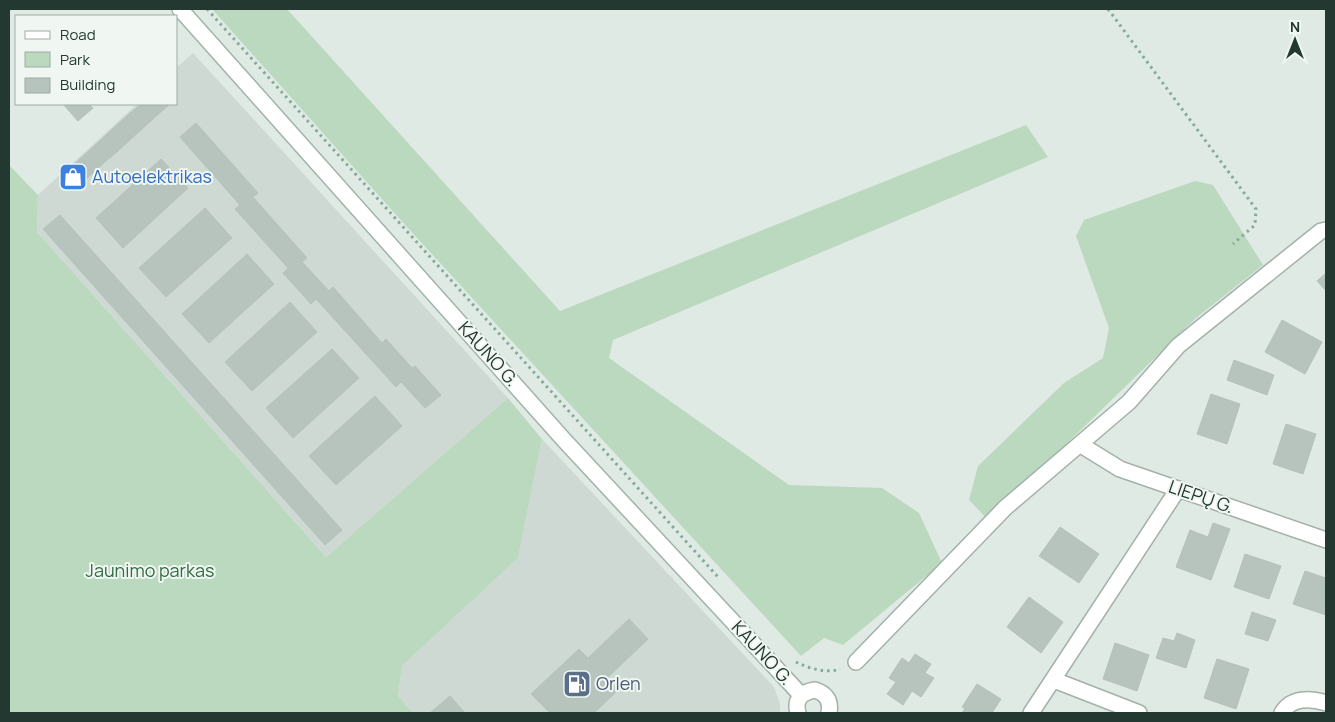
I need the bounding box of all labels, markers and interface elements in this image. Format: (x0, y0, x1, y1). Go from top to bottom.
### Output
legend (15, 15, 178, 105)
north arrow (1270, 15, 1320, 65)
text: N (1290, 17, 1300, 36)
text: Road (60, 24, 96, 45)
text: Park (60, 49, 90, 70)
text: Building (60, 74, 115, 95)
shop icon: Autoelektrikas (58, 162, 88, 192)
place label: Autoelektrikas (92, 164, 212, 188)
street label: KAUNO G. (453, 316, 524, 391)
street label: LIEPŲ G. (1166, 474, 1237, 518)
park label: Jaunimo parkas (86, 558, 214, 582)
street label: KAUNO G. (727, 615, 799, 690)
fuel station icon: Orlen (562, 669, 592, 699)
place label: Orlen (596, 671, 641, 695)

